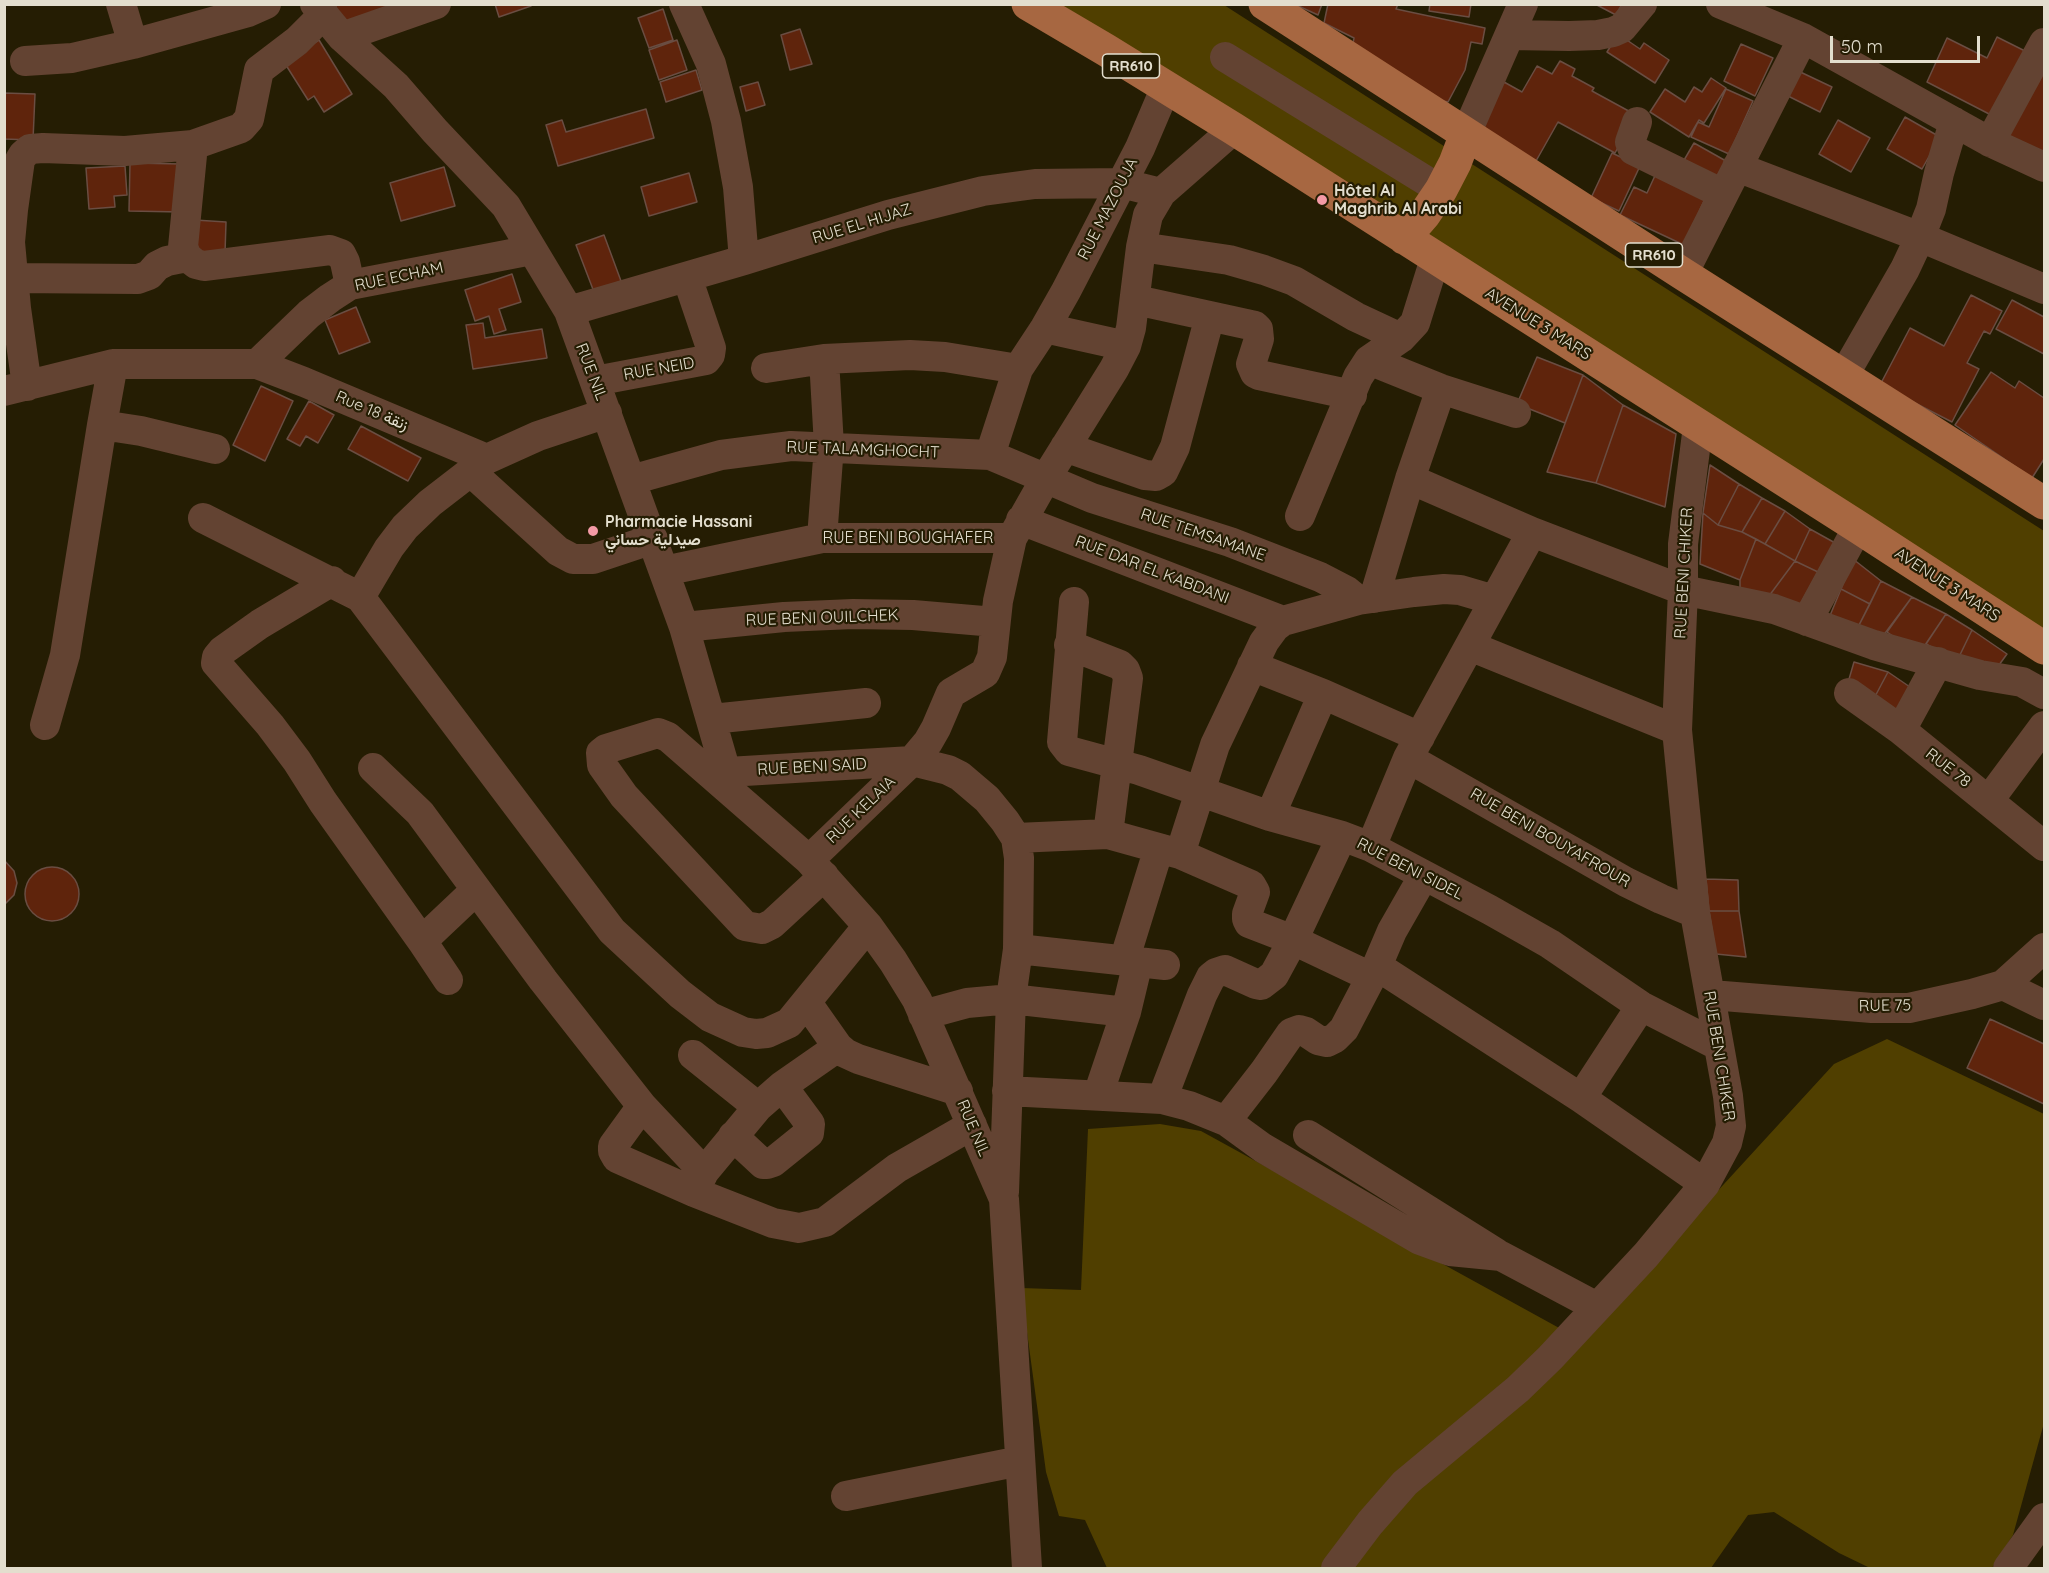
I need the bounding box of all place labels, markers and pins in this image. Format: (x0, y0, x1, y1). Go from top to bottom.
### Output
place label: Hôtel Al Maghrib Al Arabi (1334, 181, 1462, 219)
marker: Hôtel Al Maghrib Al Arabi (1315, 193, 1329, 207)
place label: Pharmacie Hassani صيدلية حساني (605, 512, 752, 550)
marker: Pharmacie Hassani صيدلية حساني (586, 524, 600, 538)

